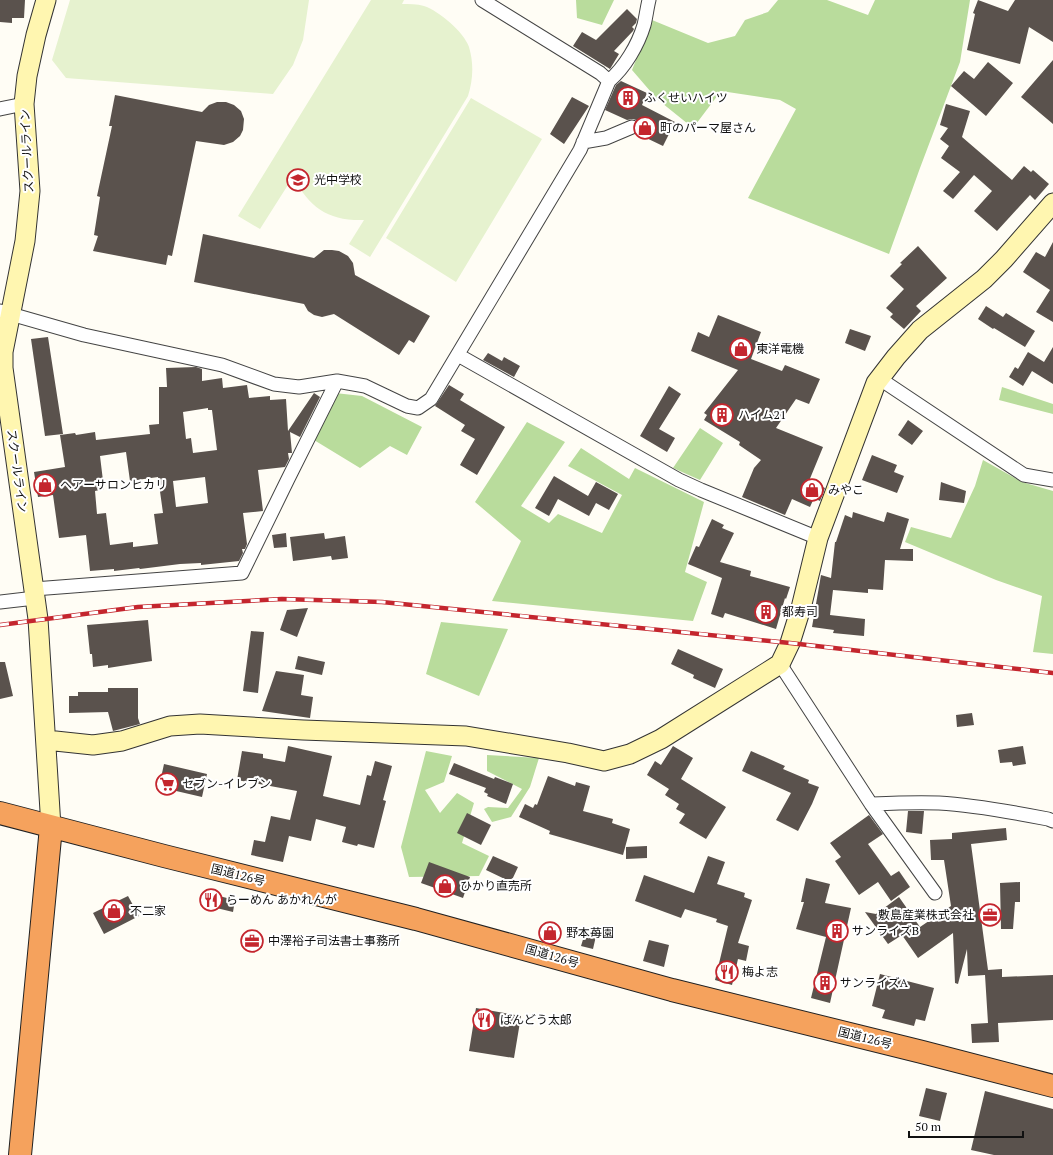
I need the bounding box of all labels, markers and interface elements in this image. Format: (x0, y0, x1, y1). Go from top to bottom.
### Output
building icon: ふくせいハイツ (615, 85, 641, 111)
place label: ふくせいハイツ (644, 90, 728, 105)
street label: スクールライン (17, 109, 36, 193)
shop icon: 町のパーマ屋さん (632, 115, 658, 141)
place label: 町のパーマ屋さん (660, 120, 756, 135)
school or university icon: 光中学校 (285, 167, 311, 193)
place label: 光中学校 (314, 172, 362, 187)
shop icon: 東洋電機 (728, 336, 754, 362)
place label: 東洋電機 (756, 341, 804, 356)
building icon: ハイム21 (709, 402, 735, 428)
place label: ハイム21 (738, 407, 786, 422)
street label: スクールライン (4, 428, 31, 514)
shop icon: ヘアーサロンヒカリ (32, 472, 58, 498)
place label: ヘアーサロンヒカリ (60, 477, 167, 492)
shop icon: みやこ (799, 477, 825, 503)
place label: みやこ (828, 482, 864, 497)
building icon: 都寿司 (753, 599, 779, 625)
place label: 都寿司 (782, 604, 818, 619)
supermarket icon: セブン-イレブン (154, 771, 180, 797)
place label: セブン-イレブン (182, 776, 271, 791)
street label: 国道126号 (210, 861, 267, 888)
shop icon: ひかり直売所 (432, 873, 458, 899)
place label: ひかり直売所 (460, 878, 532, 893)
restaurant icon: らーめん あかれんが (198, 887, 224, 913)
place label: らーめん あかれんが (226, 892, 337, 907)
shop icon: 不二家 (101, 898, 127, 924)
office icon: 敷島産業株式会社 (977, 902, 1003, 928)
place label: 不二家 (130, 903, 166, 918)
place label: 敷島産業株式会社 (878, 907, 974, 922)
building icon: サンライズB (824, 918, 850, 944)
shop icon: 野本苺園 (537, 920, 563, 946)
place label: サンライズB (852, 923, 919, 938)
place label: 野本苺園 (566, 925, 614, 940)
office icon: 中澤裕子司法書士事務所 (239, 928, 265, 954)
place label: 中澤裕子司法書士事務所 (268, 933, 400, 948)
street label: 国道126号 (524, 941, 581, 970)
restaurant icon: 梅よ志 (714, 959, 740, 985)
place label: 梅よ志 (742, 964, 778, 979)
building icon: サンライズA (812, 970, 838, 996)
place label: サンライズA (840, 975, 909, 990)
restaurant icon: ばんどう太郎 (471, 1007, 497, 1033)
place label: ばんどう太郎 (500, 1012, 572, 1027)
street label: 国道126号 (837, 1024, 894, 1051)
scale bar (909, 1113, 1023, 1139)
text: 50 m (915, 1119, 942, 1134)

